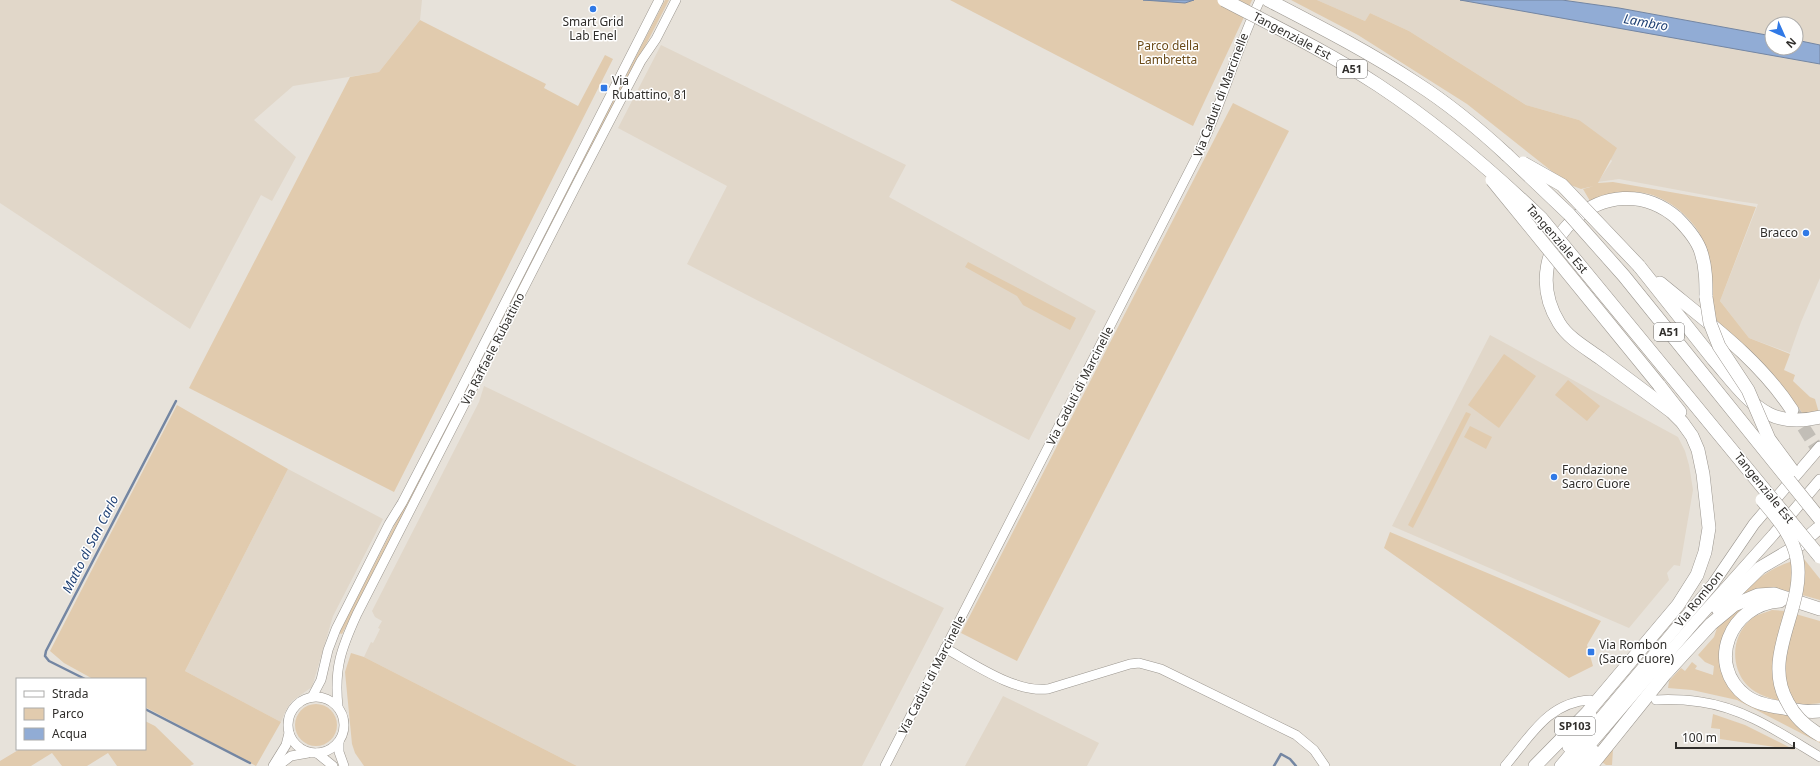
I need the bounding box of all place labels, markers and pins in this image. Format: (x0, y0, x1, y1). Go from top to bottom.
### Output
marker: Smart Grid Lab Enel (588, 4, 598, 14)
place label: Smart Grid Lab Enel (562, 13, 624, 44)
place label: Via Rubattino, 81 (612, 72, 688, 103)
marker: Via Rubattino, 81 (599, 83, 609, 93)
place label: Bracco (1760, 224, 1798, 241)
marker: Bracco (1801, 228, 1811, 238)
place label: Fondazione Sacro Cuore (1562, 461, 1630, 492)
marker: Fondazione Sacro Cuore (1549, 472, 1559, 482)
place label: Via Rombon (Sacro Cuore) (1599, 636, 1675, 667)
marker: Via Rombon (Sacro Cuore) (1586, 647, 1596, 657)

